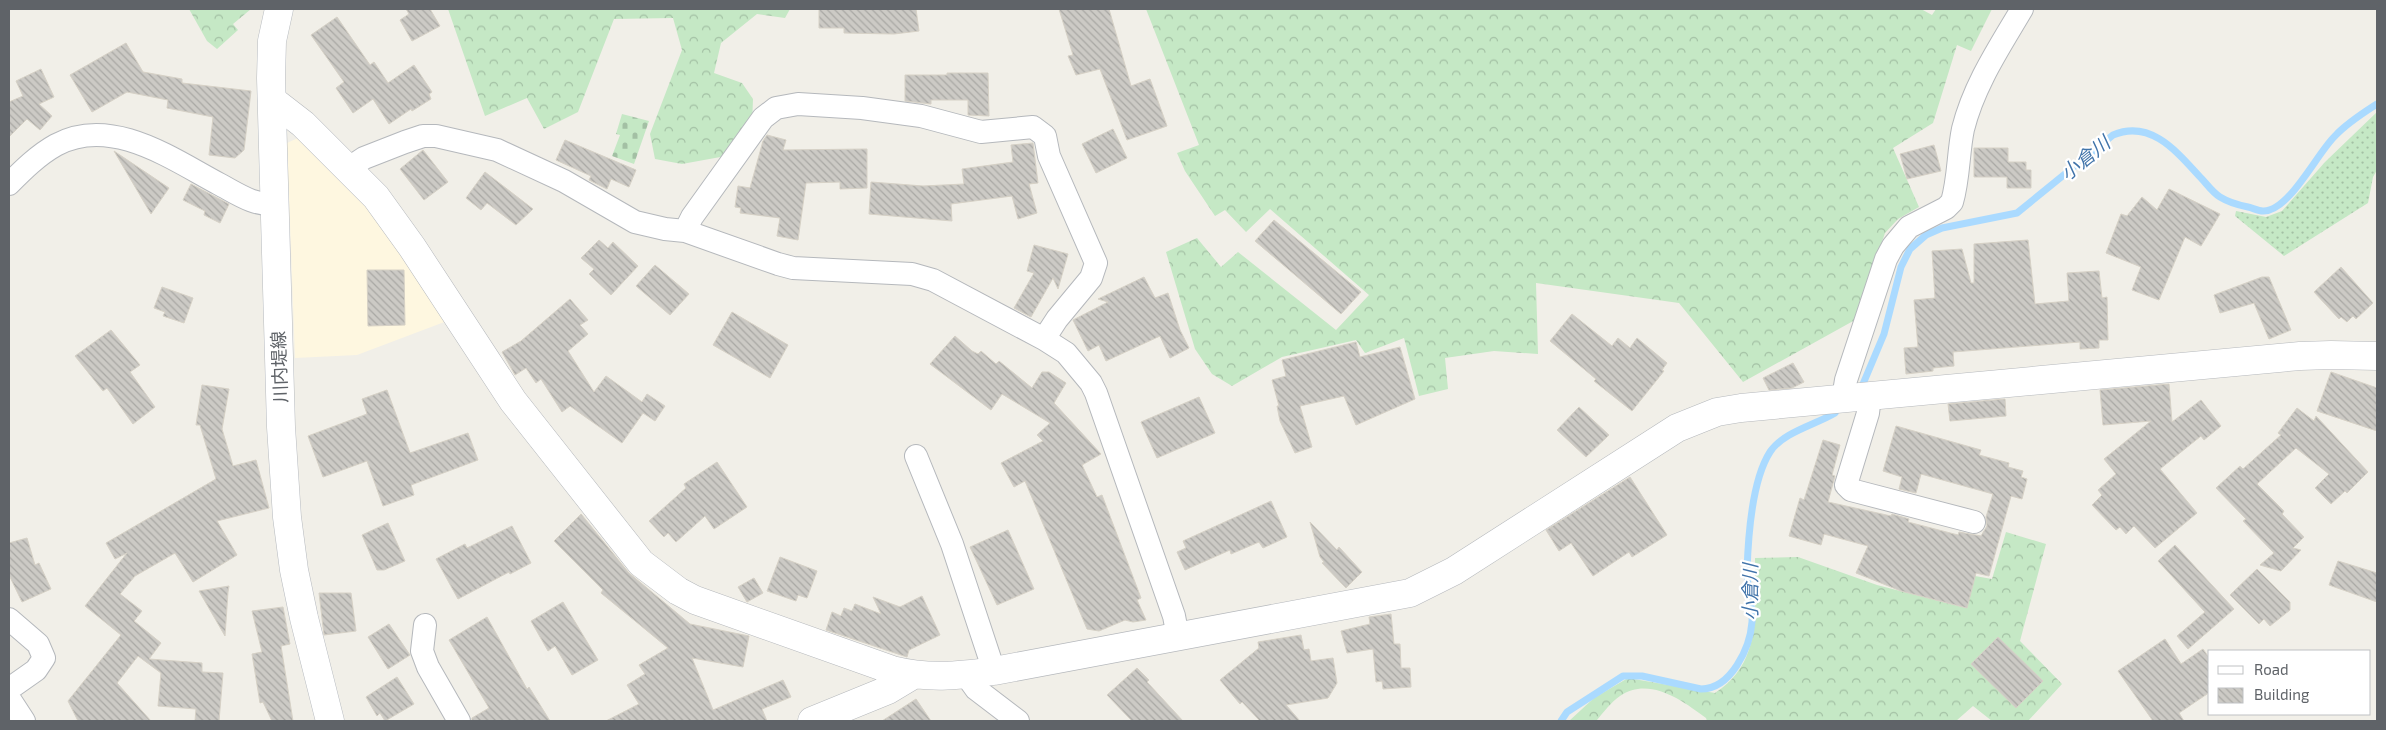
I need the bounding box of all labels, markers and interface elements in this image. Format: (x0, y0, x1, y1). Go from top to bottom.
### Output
water label: 小倉川 (2055, 129, 2116, 184)
street label: 川内堤線 (267, 331, 291, 403)
water label: 小倉川 (1738, 562, 1761, 621)
legend (2208, 650, 2371, 715)
text: Road (2254, 660, 2289, 678)
text: Building (2254, 685, 2310, 703)

